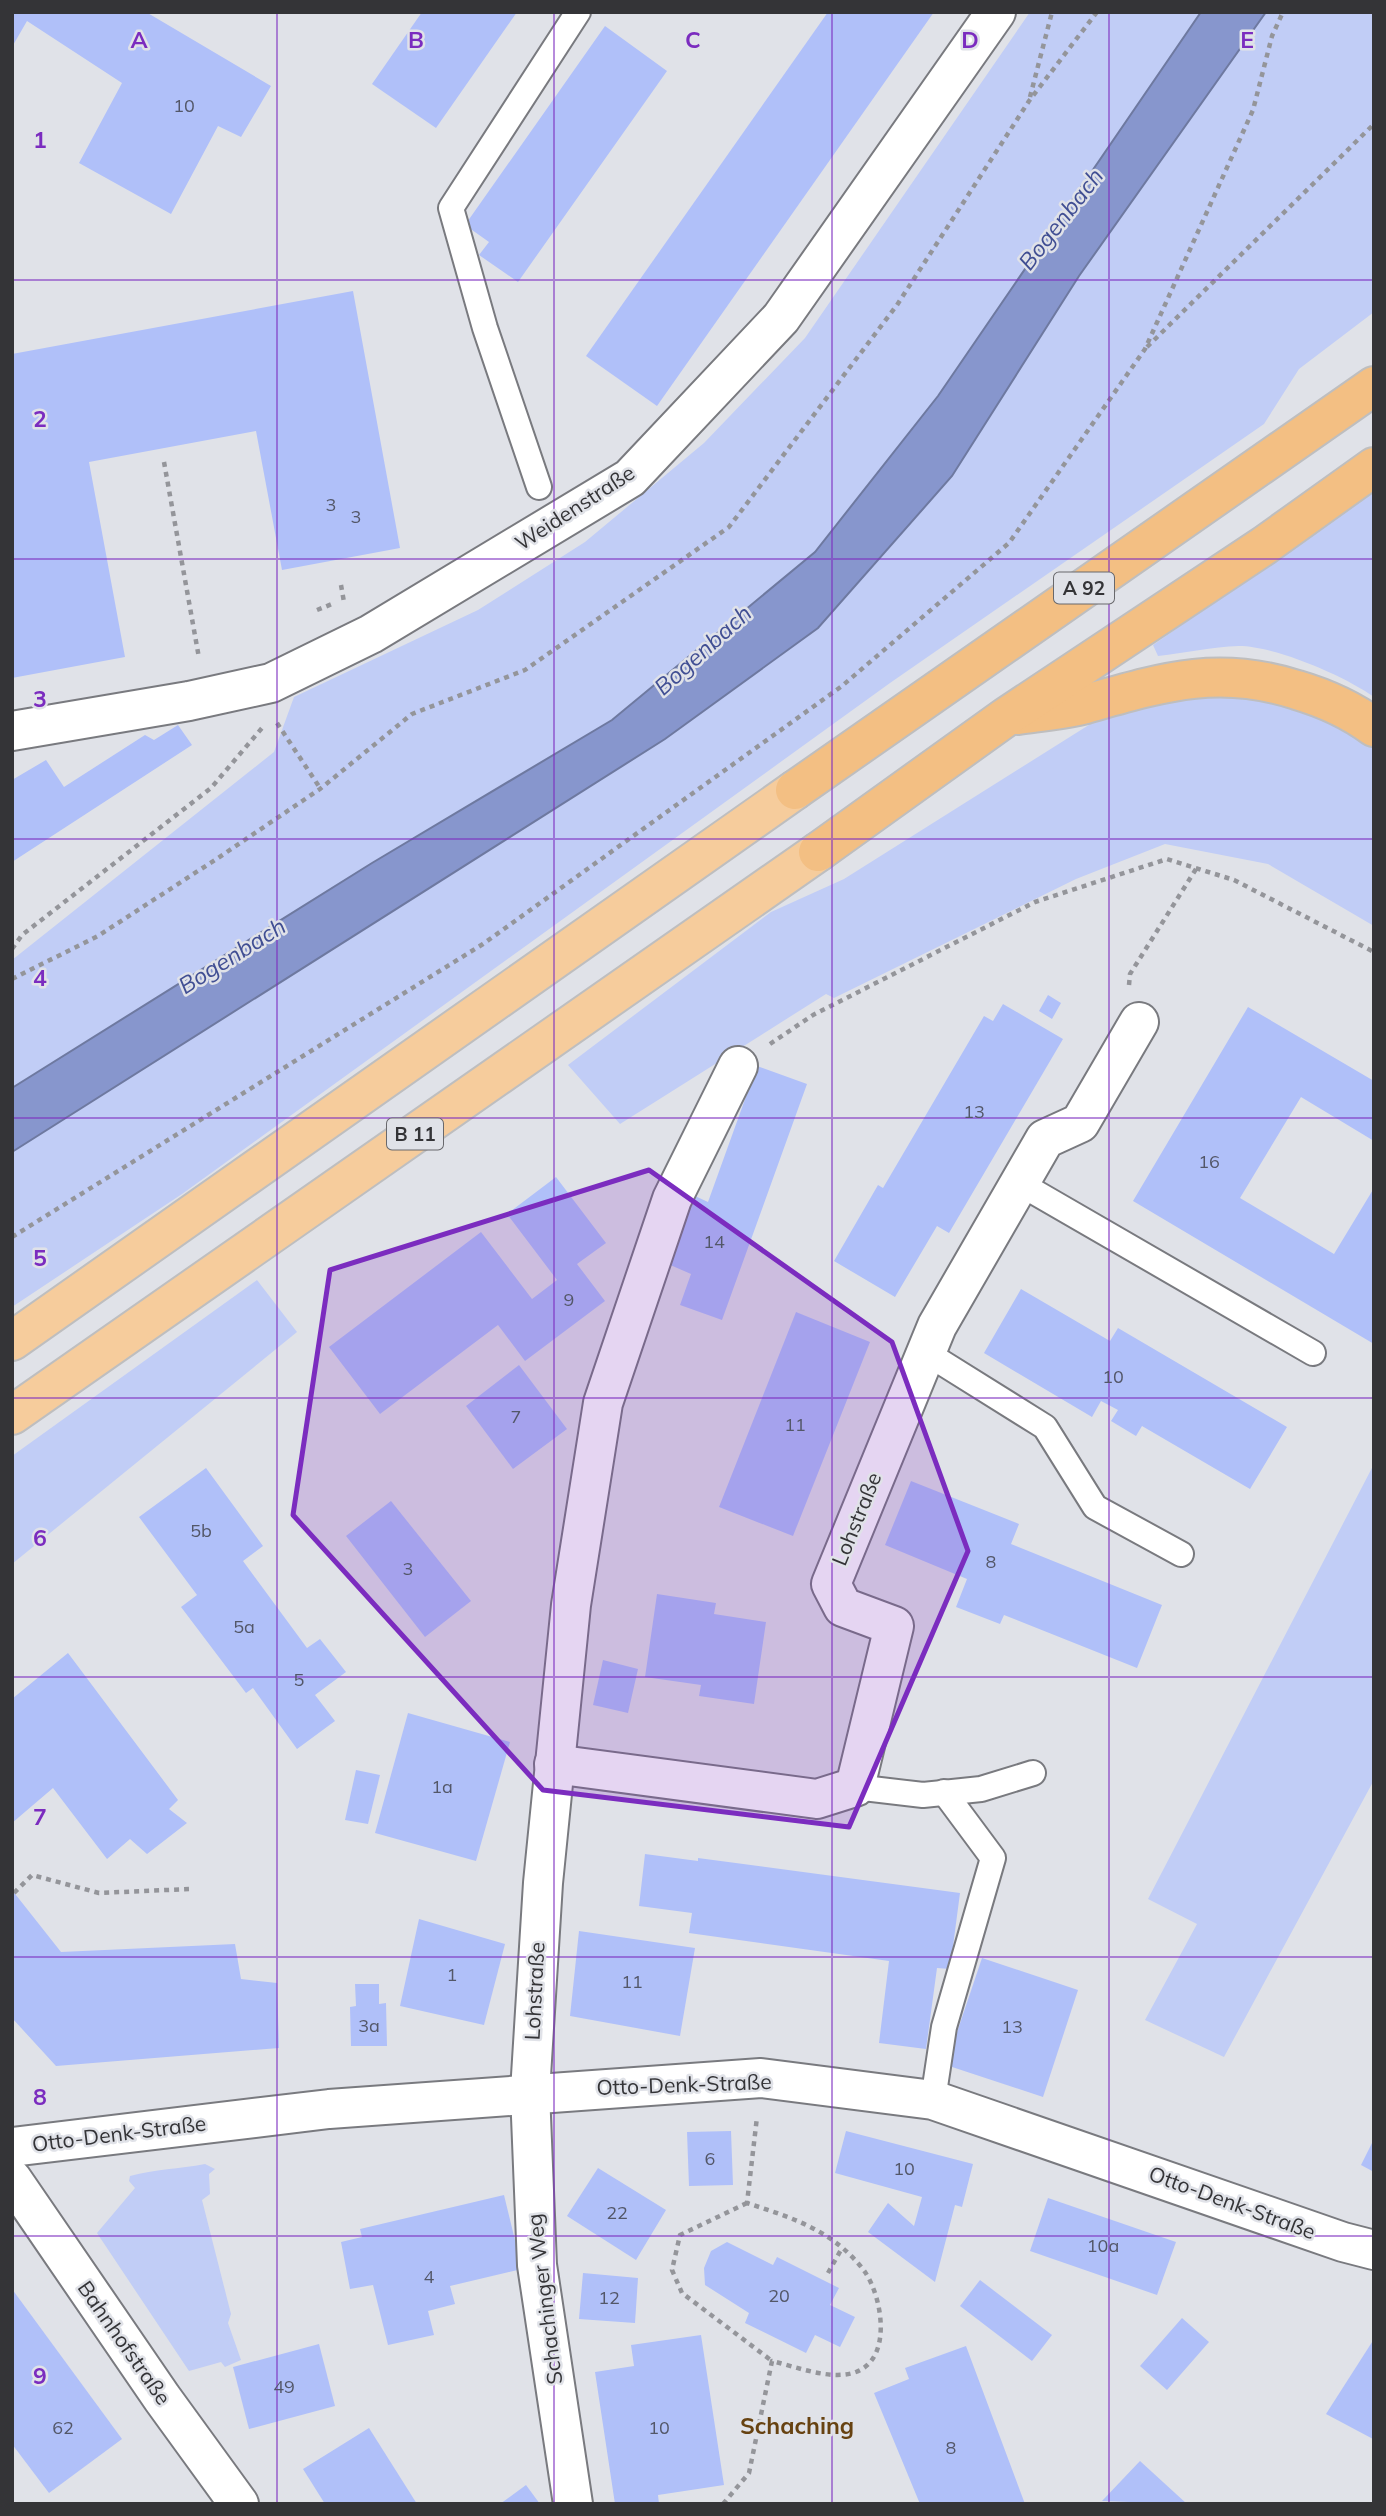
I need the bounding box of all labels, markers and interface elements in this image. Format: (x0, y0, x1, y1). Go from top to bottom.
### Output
text: A (130, 25, 148, 54)
text: B (408, 25, 424, 54)
text: C (685, 25, 701, 54)
text: D (961, 25, 979, 54)
text: E (1240, 25, 1254, 54)
house number: 10 (173, 94, 195, 117)
text: 1 (33, 125, 47, 154)
water label: Bogenbach (1012, 162, 1109, 275)
text: 2 (33, 404, 47, 433)
street label: Weidenstraße (510, 459, 639, 555)
house number: 3 (326, 493, 336, 516)
house number: 3 (351, 505, 361, 528)
road number: A 92 (1054, 572, 1114, 604)
water label: Bogenbach (648, 598, 757, 701)
text: 3 (33, 684, 47, 713)
water label: Bogenbach (173, 911, 291, 1000)
text: 4 (33, 963, 47, 992)
house number: 13 (963, 1100, 985, 1123)
road number: B 11 (387, 1118, 443, 1150)
house number: 16 (1198, 1150, 1220, 1173)
house number: 14 (703, 1230, 725, 1253)
text: 5 (33, 1243, 47, 1272)
house number: 9 (564, 1288, 574, 1311)
house number: 10 (1102, 1365, 1124, 1388)
house number: 7 (511, 1405, 521, 1428)
house number: 11 (784, 1413, 806, 1436)
street label: Lohstraße (826, 1468, 887, 1569)
house number: 5b (190, 1519, 212, 1542)
text: 6 (33, 1523, 47, 1552)
house number: 8 (986, 1550, 996, 1573)
house number: 3 (403, 1557, 413, 1580)
house number: 5a (233, 1615, 255, 1638)
house number: 5 (294, 1668, 305, 1691)
house number: 1a (431, 1775, 453, 1798)
text: 7 (33, 1802, 47, 1831)
street label: Lohstraße (518, 1941, 550, 2041)
house number: 1 (447, 1963, 457, 1986)
house number: 11 (621, 1970, 643, 1993)
house number: 3a (358, 2014, 380, 2037)
house number: 13 (1001, 2015, 1023, 2038)
street label: Otto-Denk-Straße (596, 2068, 772, 2100)
text: 8 (33, 2082, 47, 2111)
street label: Otto-Denk-Straße (30, 2109, 207, 2157)
house number: 6 (705, 2147, 715, 2170)
house number: 10 (893, 2157, 915, 2180)
street label: Otto-Denk-Straße (1146, 2160, 1319, 2244)
house number: 22 (606, 2201, 628, 2224)
street label: Schachinger Weg (521, 2212, 567, 2386)
house number: 10a (1087, 2234, 1119, 2257)
house number: 4 (424, 2265, 435, 2288)
street label: Bahnhofstraße (73, 2275, 177, 2409)
house number: 20 (768, 2284, 790, 2307)
house number: 12 (598, 2286, 620, 2309)
text: 9 (33, 2361, 47, 2390)
house number: 49 (273, 2375, 295, 2398)
district label: Schaching (740, 2411, 854, 2440)
house number: 62 (52, 2416, 74, 2439)
house number: 10 (648, 2416, 670, 2439)
house number: 8 (946, 2436, 956, 2459)

